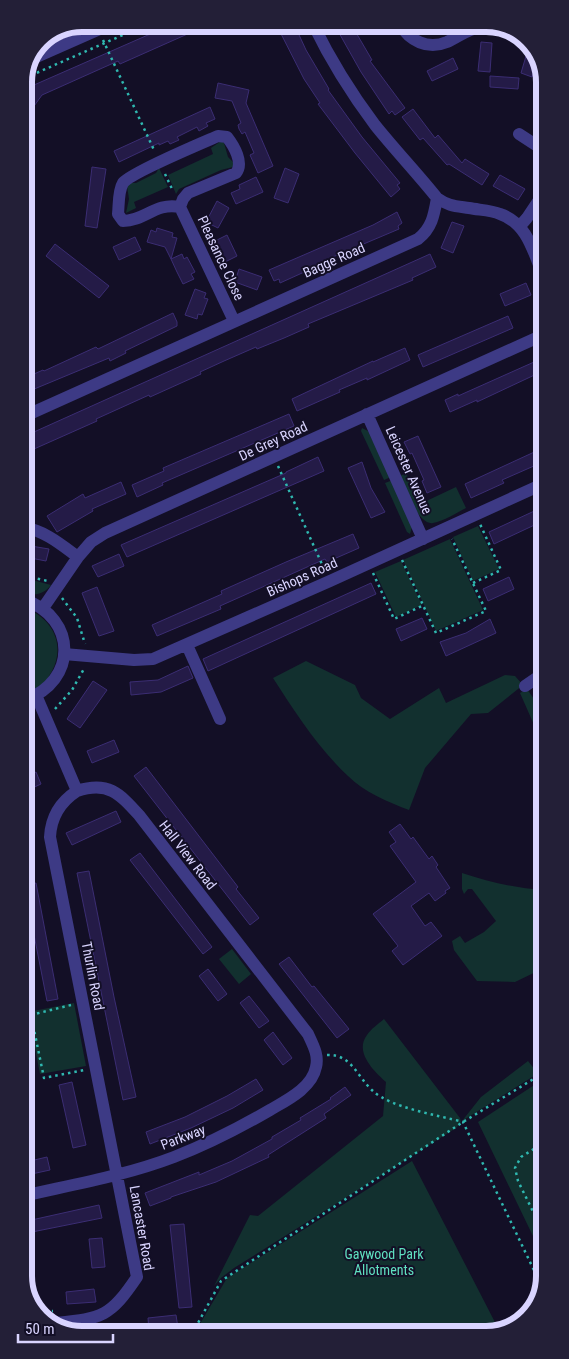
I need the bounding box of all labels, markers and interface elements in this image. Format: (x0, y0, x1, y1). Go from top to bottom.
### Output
street label: Pleasance Close (194, 213, 248, 303)
street label: Bagge Road (301, 239, 367, 281)
street label: De Grey Road (236, 418, 310, 464)
street label: Leicester Avenue (383, 424, 436, 517)
street label: Bishops Road (264, 554, 340, 600)
street label: Hall View Road (156, 817, 220, 893)
street label: Thurlin Road (79, 940, 107, 1012)
street label: Parkway (158, 1121, 208, 1153)
street label: Lancaster Road (127, 1184, 157, 1272)
park label: Gaywood Park Allotments (345, 1246, 424, 1278)
scale bar (18, 1312, 112, 1344)
text: 50 m (25, 1320, 55, 1338)

